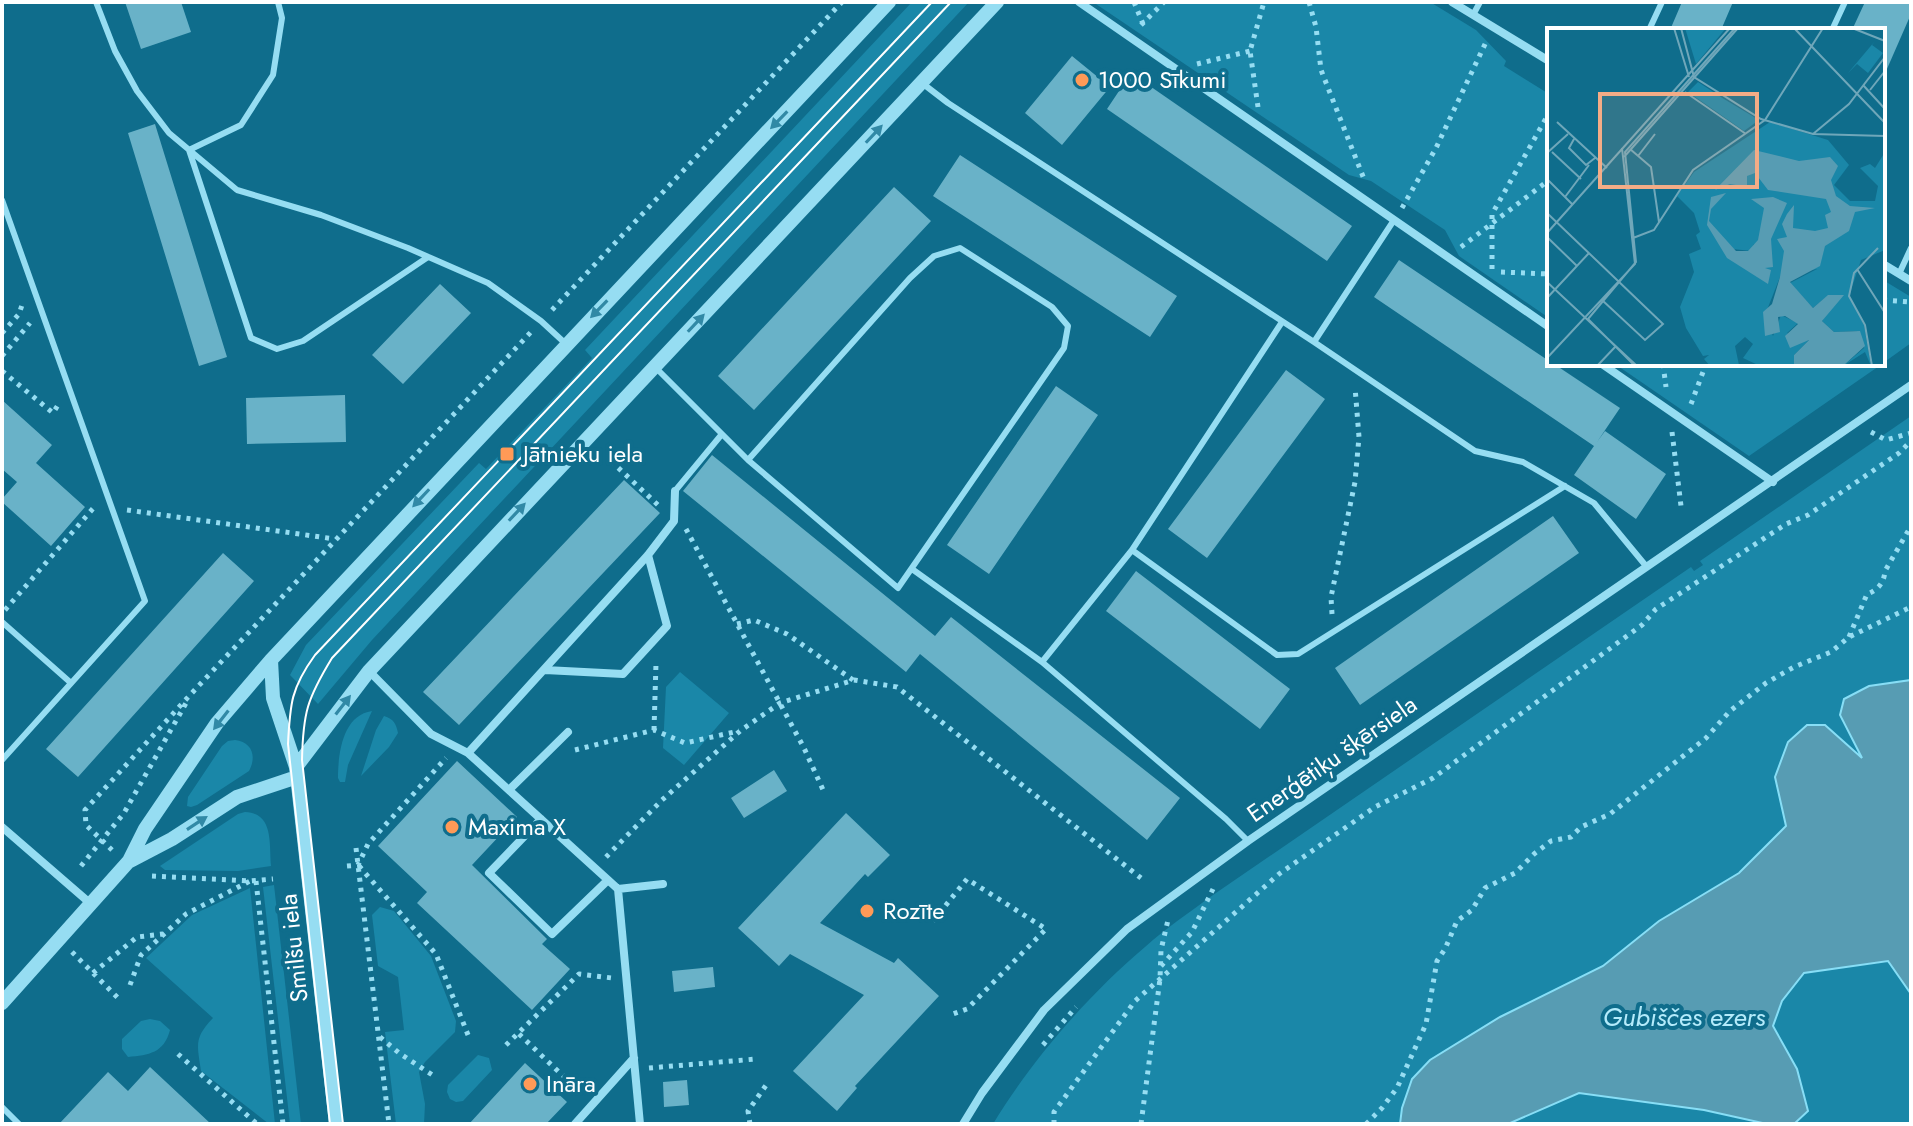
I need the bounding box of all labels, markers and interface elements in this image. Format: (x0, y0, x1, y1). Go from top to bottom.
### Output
inset map (1547, 28, 1885, 366)
place label: 1000 Sīkumi (1098, 62, 1226, 97)
marker: 1000 Sīkumi (1073, 71, 1091, 89)
one-way arrow (770, 111, 788, 130)
one-way arrow (864, 125, 883, 144)
one-way arrow (591, 299, 609, 318)
one-way arrow (686, 314, 704, 333)
place label: Jātnieku iela (520, 436, 643, 471)
marker: Jātnieku iela (498, 445, 516, 463)
one-way arrow (413, 489, 431, 508)
one-way arrow (508, 503, 526, 522)
street label: Enerģētiķu šķērsiela (1240, 687, 1424, 830)
one-way arrow (334, 695, 350, 715)
one-way arrow (213, 710, 230, 730)
place label: Maxima X (468, 809, 567, 844)
one-way arrow (186, 816, 208, 830)
marker: Maxima X (443, 818, 461, 836)
street label: Smilšu iela (270, 892, 317, 1004)
place label: Rozīte (883, 893, 945, 928)
marker: Rozīte (858, 902, 876, 920)
water label: Gubiščes ezers (1603, 998, 1766, 1036)
place label: Ināra (546, 1066, 596, 1101)
marker: Ināra (521, 1075, 539, 1093)

